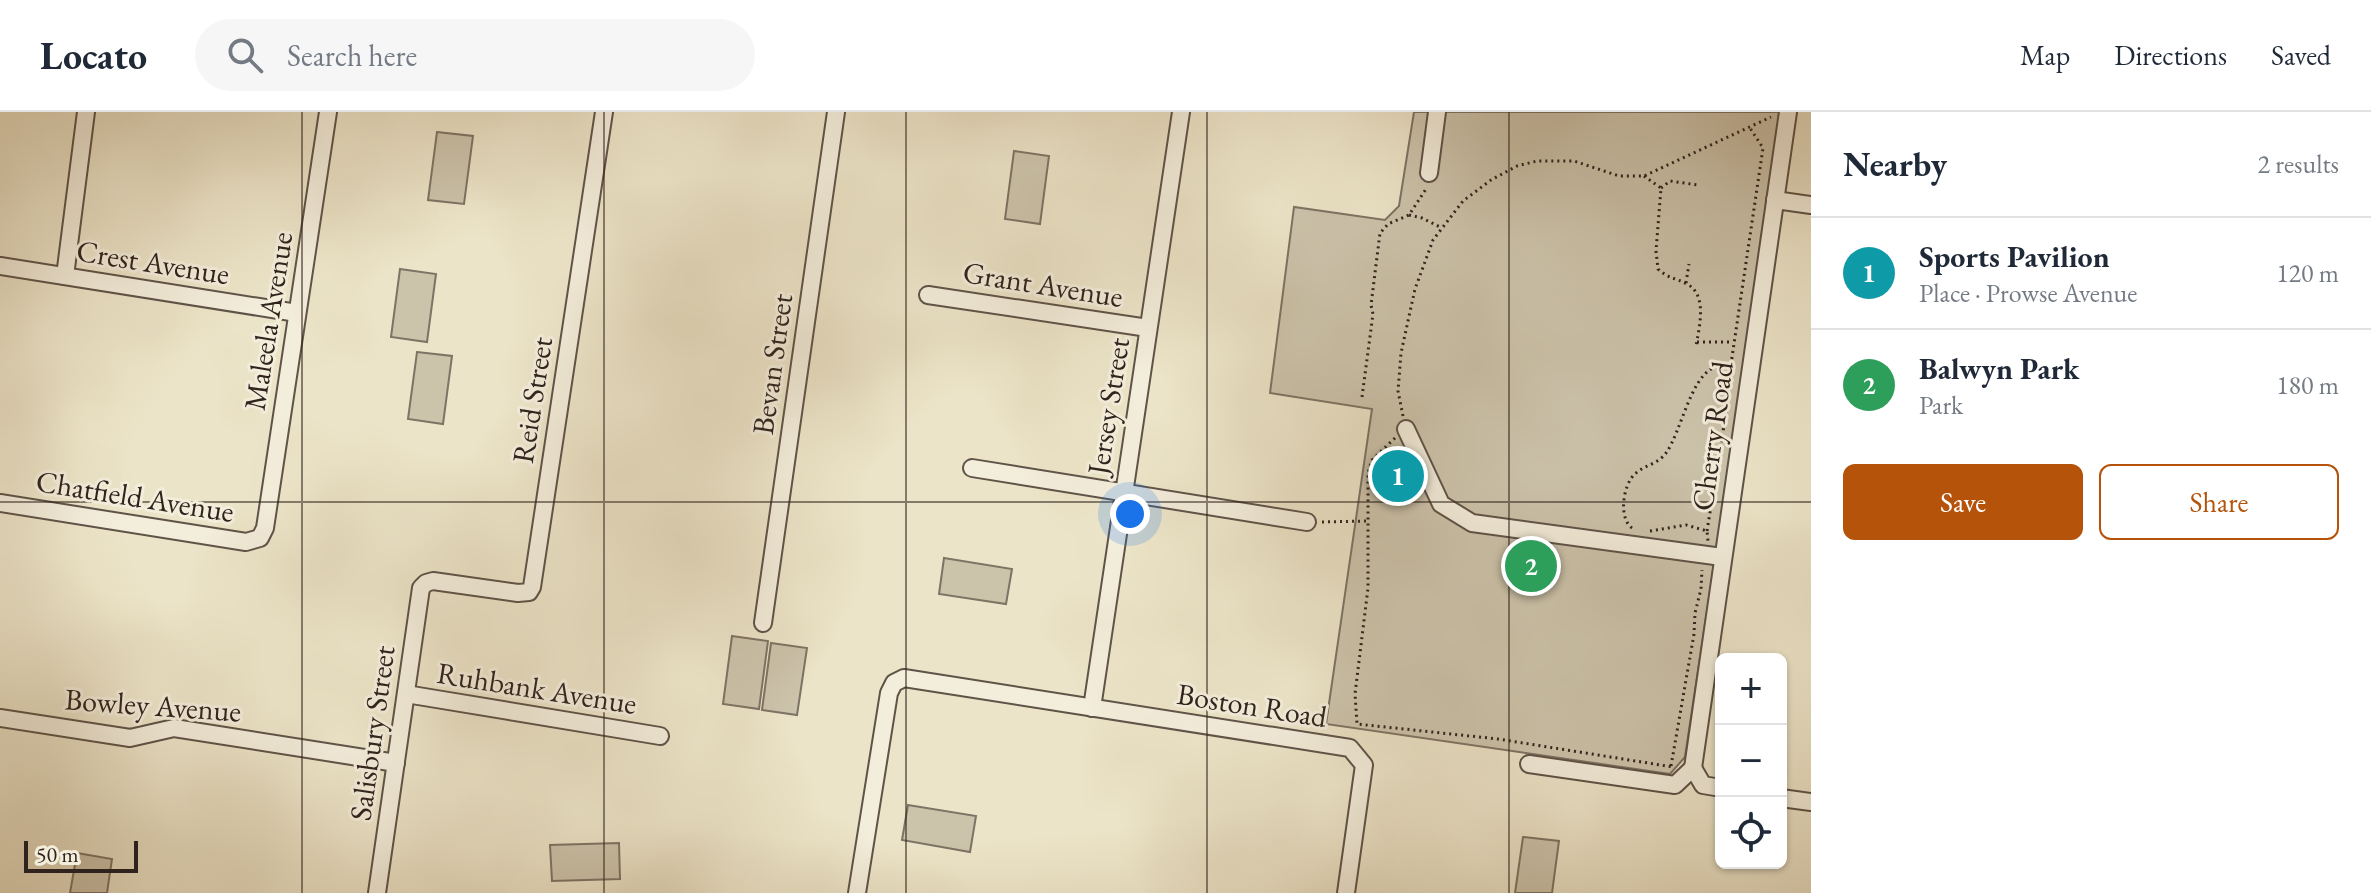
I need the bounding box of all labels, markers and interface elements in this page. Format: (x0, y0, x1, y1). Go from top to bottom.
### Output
search box (195, 19, 755, 91)
text: Locato (40, 31, 147, 80)
icon: search (223, 33, 267, 77)
text: Search here (287, 36, 417, 75)
text: Map (2020, 37, 2070, 73)
text: Directions (2114, 37, 2227, 73)
text: Saved (2271, 37, 2331, 73)
text: Nearby (1843, 142, 1947, 186)
text: 2 results (2258, 147, 2339, 181)
street label: Maleela Avenue (235, 229, 301, 413)
street label: Crest Avenue (74, 231, 232, 293)
text: Sports Pavilion (1919, 237, 2110, 276)
street label: Grant Avenue (960, 252, 1126, 316)
text: 1 (1862, 256, 1876, 290)
text: 120 m (2276, 256, 2339, 290)
text: Place · Prowse Avenue (1919, 276, 2137, 310)
street label: Bevan Street (743, 291, 801, 437)
street label: Reid Street (503, 333, 561, 466)
street label: Jersey Street (1077, 334, 1138, 480)
text: Balwyn Park (1919, 349, 2079, 388)
street label: Cherry Road (1682, 358, 1742, 513)
text: 2 (1862, 368, 1876, 402)
text: 180 m (2276, 368, 2339, 402)
text: Park (1919, 388, 1963, 422)
pin: 1 (1372, 446, 1424, 506)
street label: Chatfield Avenue (33, 461, 237, 531)
button: Save (1843, 464, 2083, 540)
button: Share (2099, 464, 2339, 540)
your location (1110, 494, 1150, 534)
pin: 2 (1505, 536, 1557, 596)
street label: Salisbury Street (340, 642, 404, 823)
street label: Ruhbank Avenue (434, 653, 640, 723)
map controls (1715, 653, 1787, 869)
button: + (1715, 653, 1787, 725)
street label: Boston Road (1174, 674, 1330, 736)
street label: Bowley Avenue (64, 679, 242, 731)
button: − (1715, 725, 1787, 797)
button: locate (1715, 797, 1787, 869)
scale bar (24, 837, 138, 873)
text: 50 m (36, 840, 79, 869)

